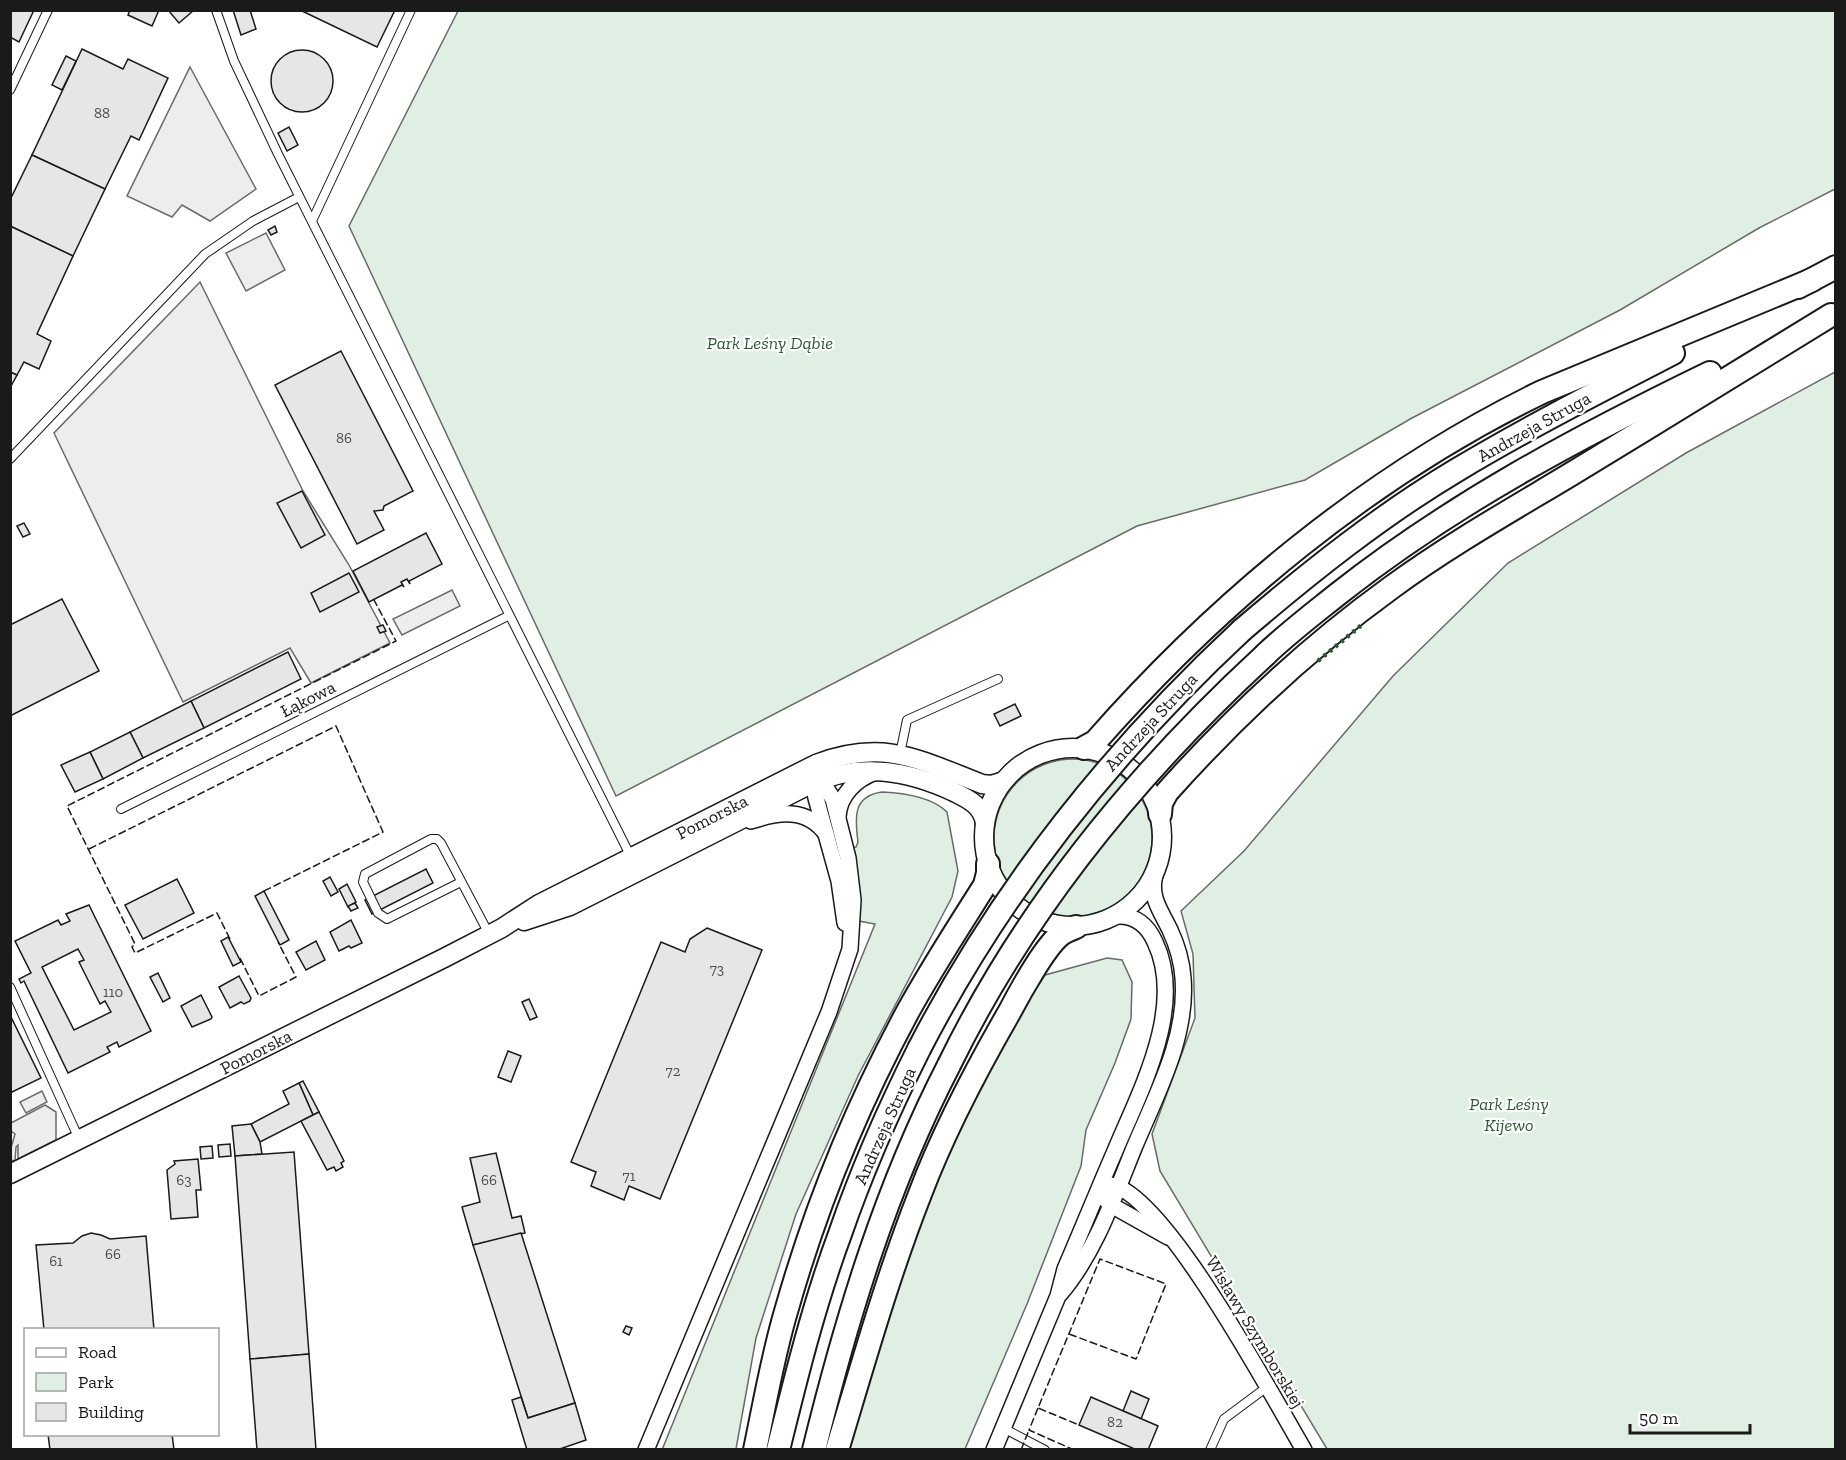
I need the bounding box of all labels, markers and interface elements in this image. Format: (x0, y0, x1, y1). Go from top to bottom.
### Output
house number: 88 (94, 104, 110, 122)
park label: Park Leśny Dąbie (707, 332, 833, 354)
street label: Andrzeja Struga (1474, 387, 1595, 467)
house number: 86 (336, 429, 352, 447)
street label: Andrzeja Struga (1100, 668, 1202, 776)
street label: Łąkowa (277, 676, 340, 722)
street label: Pomorska (673, 789, 752, 844)
house number: 73 (710, 960, 724, 978)
house number: 110 (103, 983, 123, 1001)
street label: Pomorska (217, 1024, 296, 1079)
house number: 72 (666, 1062, 681, 1080)
street label: Andrzeja Struga (849, 1064, 921, 1188)
park label: Park Leśny Kijewo (1469, 1093, 1549, 1136)
house number: 71 (623, 1167, 636, 1185)
house number: 63 (176, 1171, 192, 1189)
house number: 66 (481, 1171, 497, 1189)
house number: 66 (105, 1245, 121, 1263)
house number: 61 (49, 1252, 63, 1270)
street label: Wisławy Szymborskiej (1201, 1252, 1309, 1412)
legend (24, 1328, 219, 1436)
text: Road (78, 1341, 117, 1363)
text: Park (78, 1371, 114, 1393)
scale bar (1630, 1397, 1750, 1435)
text: Building (78, 1401, 144, 1423)
text: 50 m (1639, 1407, 1679, 1429)
house number: 82 (1107, 1413, 1123, 1431)

